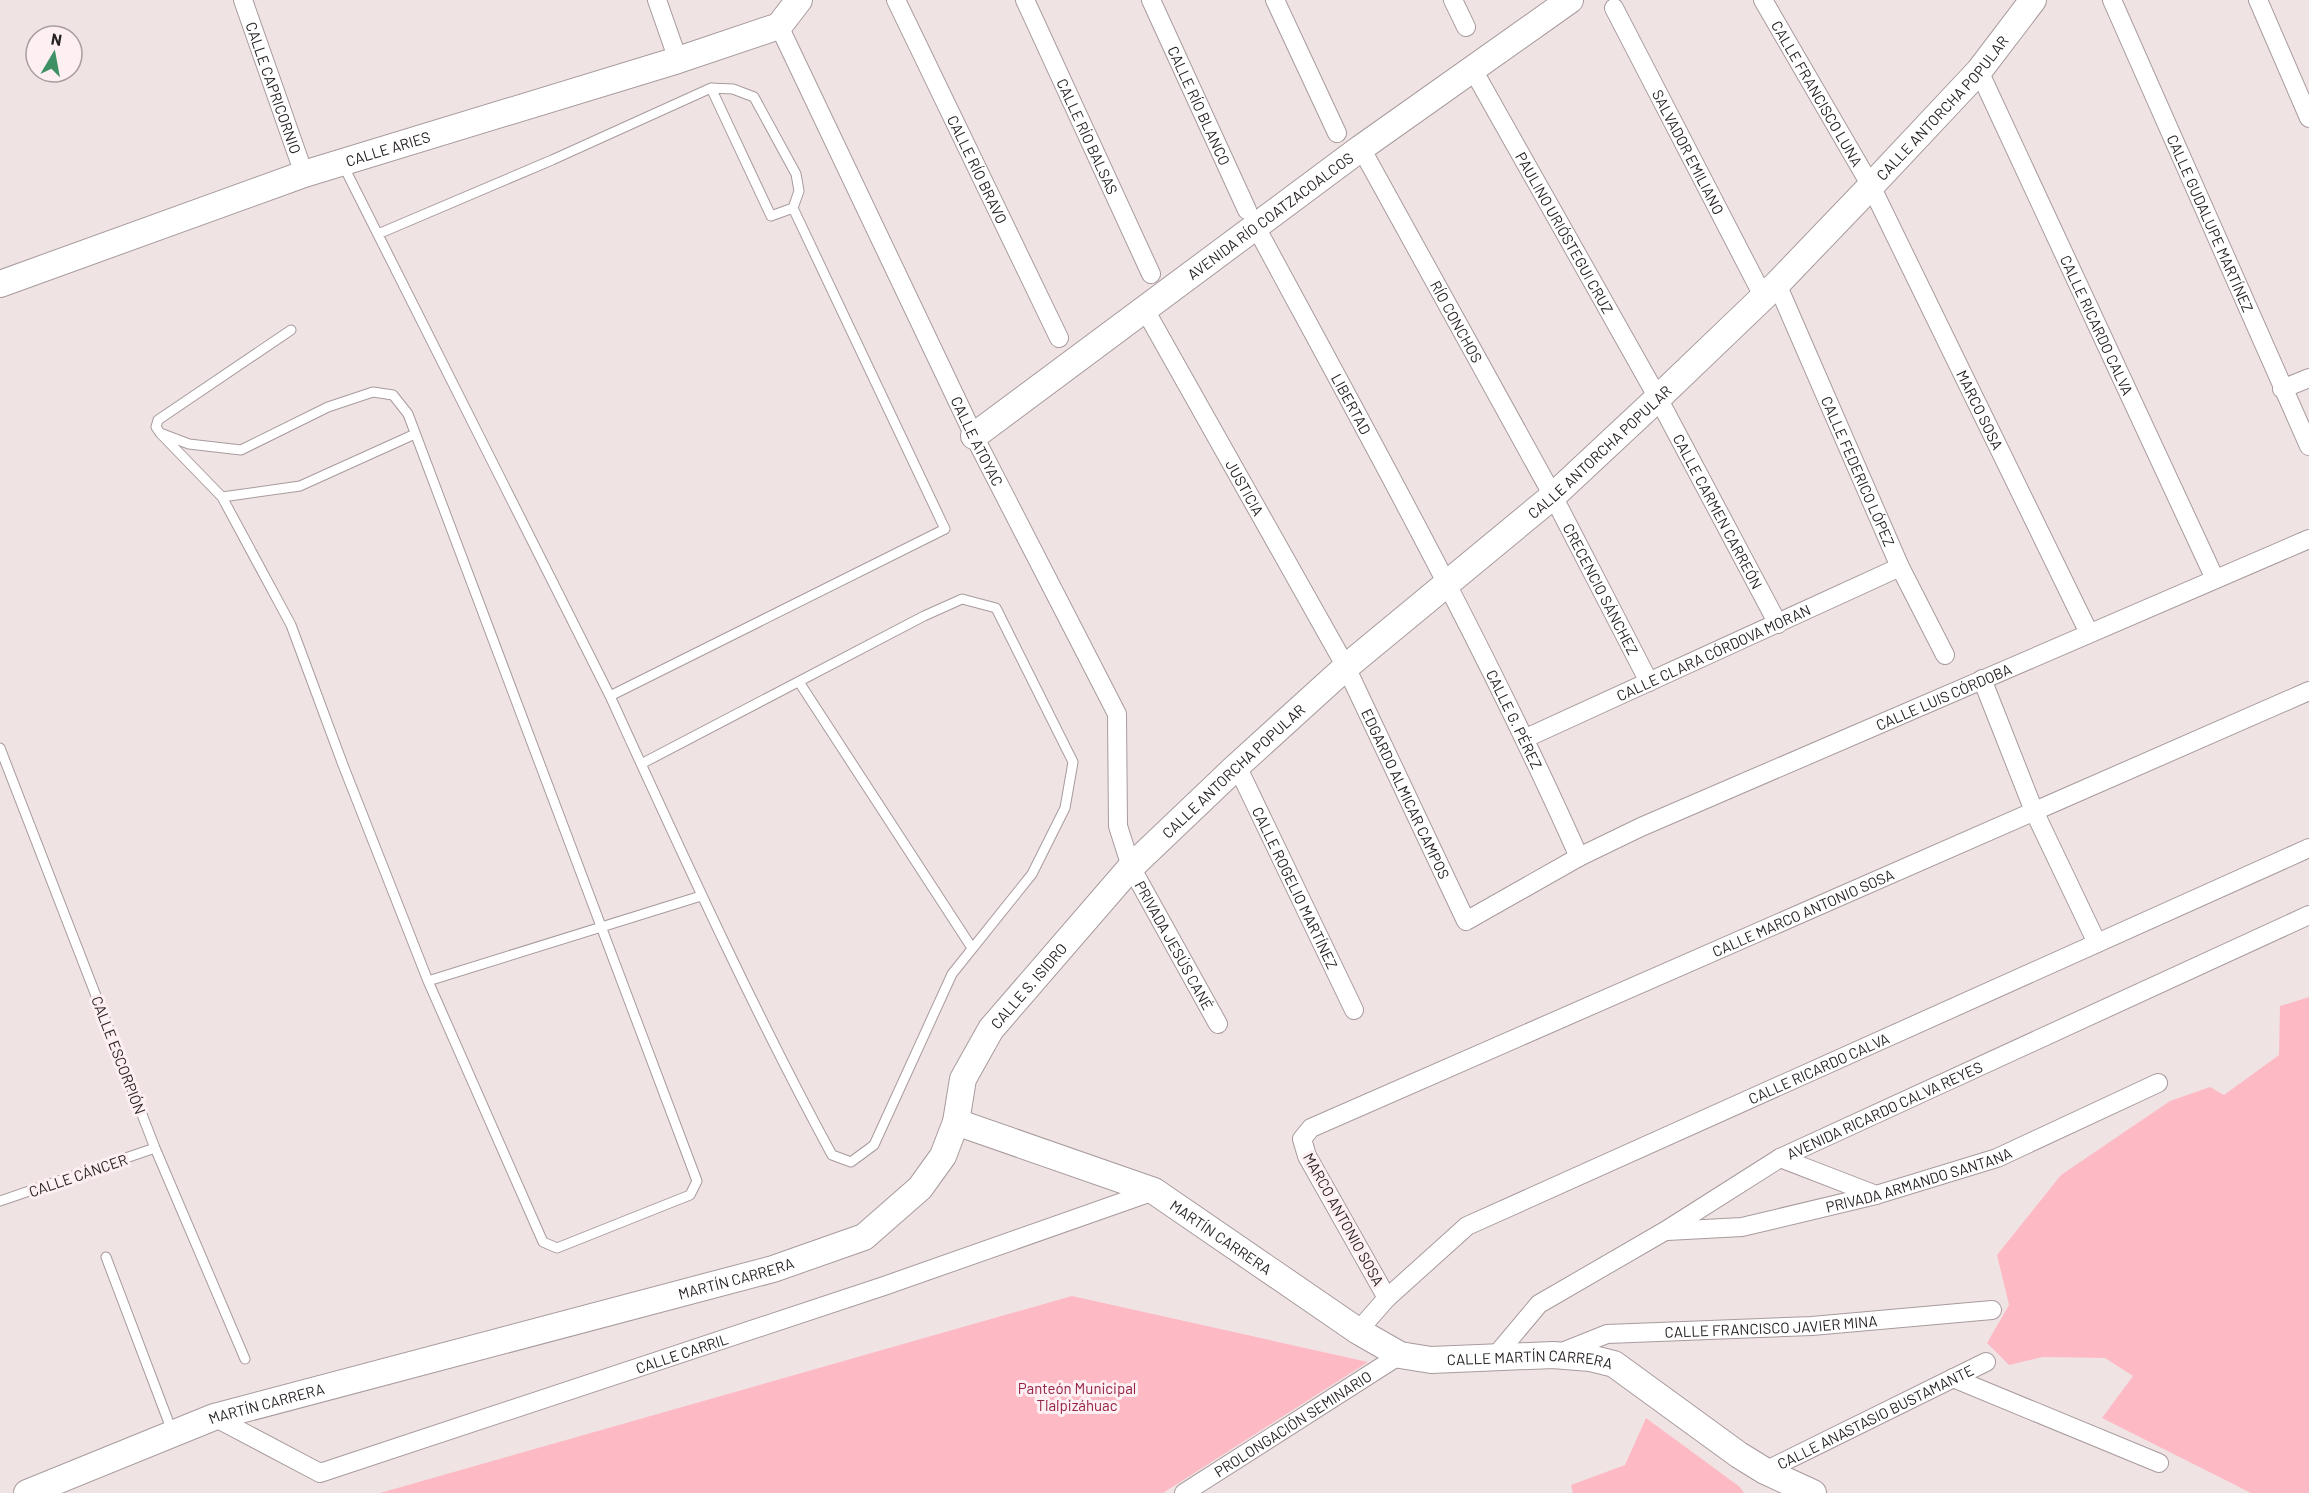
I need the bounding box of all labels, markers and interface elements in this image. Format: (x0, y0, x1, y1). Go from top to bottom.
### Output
street label: CALLE FRANCISCO LUNA (1768, 17, 1867, 170)
street label: CALLE CAPRICORNIO (242, 19, 305, 156)
north arrow (24, 24, 84, 84)
text: N (50, 28, 64, 49)
street label: CALLE ANTORCHA POPULAR (1872, 32, 2012, 184)
street label: CALLE RÍO BLANCO (1164, 43, 1234, 168)
street label: CALLE RÍO BALSAS (1053, 75, 1122, 197)
street label: SALVADOR EMILIANO (1649, 86, 1728, 217)
street label: CALLE RÍO BRAVO (944, 112, 1011, 226)
street label: CALLE ARIES (343, 127, 432, 170)
street label: CALLE GUDALUPE MARTÍNEZ (2164, 132, 2258, 315)
street label: AVENIDA RÍO COATZACOALCOS (1184, 148, 1357, 283)
street label: PAULINO URIÓSTEGUI CRUZ (1512, 149, 1617, 317)
street label: CALLE RICARDO CALVA (2057, 252, 2137, 398)
street label: RÍO CONCHOS (1427, 277, 1487, 366)
street label: MARCO SOSA (1953, 367, 2007, 453)
street label: LIBERTAD (1328, 370, 1375, 437)
street label: CALLE ANTORCHA POPULAR (1524, 381, 1675, 522)
street label: CALLE ATOYAC (947, 393, 1007, 489)
street label: CALLE FEDERICO LÓPEZ (1818, 393, 1899, 549)
street label: CALLE CARMEN CARREÓN (1670, 431, 1767, 592)
street label: JUSTICIA (1222, 456, 1268, 519)
street label: CRECENCIO SÁNCHEZ (1560, 520, 1642, 658)
street label: CALLE CLARA CÓRDOVA MORAN (1613, 600, 1813, 704)
street label: CALLE LUIS CÓRDOBA (1873, 659, 2014, 734)
street label: CALLE G. PÉREZ (1483, 667, 1546, 772)
street label: CALLE ANTORCHA POPULAR (1158, 700, 1308, 842)
street label: EDGARDO ALMICAR CAMPOS (1358, 706, 1454, 882)
street label: CALLE ROGELIO MARTÍNEZ (1249, 804, 1342, 972)
street label: CALLE MARCO ANTONIO SOSA (1709, 865, 1897, 960)
street label: PRIVADA JESÚS CANÉ (1131, 877, 1217, 1013)
street label: CALLE S. ISIDRO (987, 939, 1070, 1032)
street label: CALLE ESCORPIÓN (88, 993, 150, 1117)
street label: CALLE RICARDO CALVA (1745, 1029, 1892, 1108)
street label: AVENIDA RICARDO CALVA REYES (1784, 1057, 1985, 1163)
street label: PRIVADA ARMANDO SANTANA (1824, 1143, 2015, 1216)
street label: MARCO ANTONIO SOSA (1300, 1149, 1388, 1289)
street label: CALLE CÁNCER (26, 1150, 130, 1200)
street label: MARTÍN CARRERA (1167, 1196, 1275, 1278)
street label: MARTÍN CARRERA (676, 1253, 796, 1303)
street label: CALLE FRANCISCO JAVIER MINA (1664, 1311, 1878, 1341)
street label: CALLE CARRIL (633, 1329, 730, 1377)
street label: CALLE MARTÍN CARRERA (1447, 1346, 1615, 1372)
street label: CALLE ANASTASIO BUSTAMANTE (1774, 1361, 1977, 1473)
street label: PROLONGACIÓN SEMINARIO (1211, 1367, 1375, 1480)
street label: MARTÍN CARRERA (206, 1379, 326, 1427)
park label: Panteón Municipal Tlalpizáhuac (1018, 1379, 1136, 1414)

